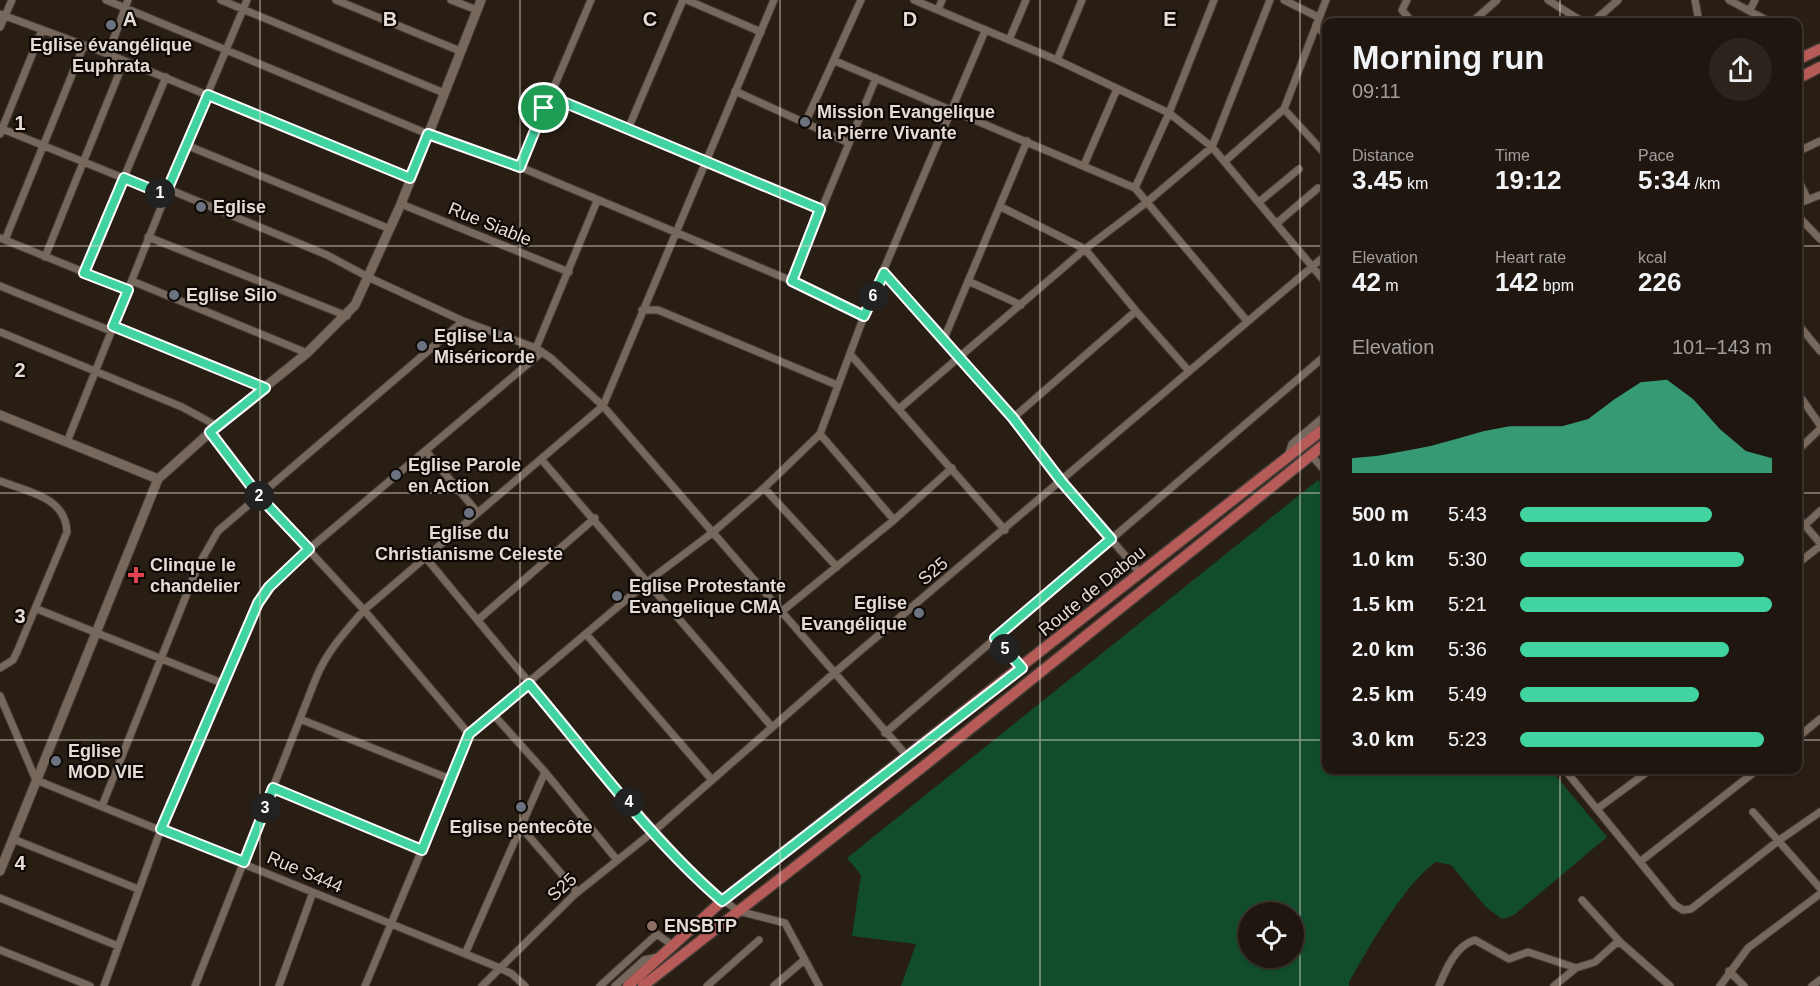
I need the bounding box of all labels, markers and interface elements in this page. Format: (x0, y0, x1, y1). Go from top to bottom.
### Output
text: A (123, 8, 137, 30)
text: B (383, 8, 397, 30)
text: C (643, 8, 657, 30)
text: D (903, 8, 917, 30)
text: E (1163, 8, 1177, 30)
marker: Eglise évangélique Euphrata (104, 18, 118, 32)
place label: Eglise évangélique Euphrata (30, 35, 192, 76)
button: share (1709, 38, 1772, 101)
text: Morning run (1352, 39, 1544, 76)
text: 09:11 (1352, 80, 1401, 102)
pin (518, 82, 569, 133)
icon: arrive (527, 91, 560, 124)
place label: Mission Evangelique la Pierre Vivante (817, 102, 995, 143)
text: 1 (14, 112, 26, 134)
marker: Mission Evangelique la Pierre Vivante (798, 115, 812, 129)
text: Distance (1352, 147, 1414, 164)
text: Time (1495, 147, 1530, 164)
text: Pace (1638, 147, 1674, 164)
text: 3.45 (1352, 165, 1403, 195)
text: 19:12 (1495, 165, 1562, 195)
text: 5:34 (1638, 165, 1690, 195)
text: km (1403, 175, 1428, 192)
text: /km (1690, 175, 1720, 192)
pin: 1 (145, 178, 175, 208)
text: 1 (156, 184, 164, 201)
place label: Eglise (213, 197, 266, 217)
street label: Rue Siable (445, 198, 535, 250)
marker: Eglise (194, 200, 208, 214)
text: Elevation (1352, 249, 1418, 266)
text: Heart rate (1495, 249, 1566, 266)
text: kcal (1638, 249, 1666, 266)
text: 42 (1352, 267, 1381, 297)
text: 142 (1495, 267, 1538, 297)
text: 226 (1638, 267, 1681, 297)
text: m (1381, 277, 1399, 294)
text: bpm (1538, 277, 1574, 294)
pin: 6 (858, 281, 888, 311)
place label: Eglise Silo (186, 285, 277, 305)
text: 6 (869, 287, 877, 304)
marker: Eglise Silo (167, 288, 181, 302)
place label: Eglise La Miséricorde (434, 326, 535, 367)
text: Elevation (1352, 336, 1434, 358)
text: 101–143 m (1672, 336, 1772, 358)
marker: Eglise La Miséricorde (415, 339, 429, 353)
text: 2 (14, 359, 26, 381)
place label: Eglise Parole en Action (408, 455, 521, 496)
marker: Eglise Parole en Action (389, 468, 403, 482)
pin: 2 (244, 481, 274, 511)
text: 2 (255, 487, 263, 504)
text: 500 m (1352, 503, 1409, 525)
text: 5:43 (1448, 503, 1487, 525)
marker: Eglise du Christianisme Celeste (462, 506, 476, 520)
place label: Eglise du Christianisme Celeste (375, 523, 563, 564)
street label: Route de Dabou (1035, 542, 1149, 640)
text: 1.0 km (1352, 548, 1414, 570)
text: 5:30 (1448, 548, 1487, 570)
street label: S25 (914, 553, 952, 589)
place label: Clinque le chandelier (150, 555, 240, 596)
marker: Clinque le chandelier (127, 566, 145, 584)
place label: Eglise Protestante Evangelique CMA (629, 576, 786, 617)
marker: Eglise Protestante Evangelique CMA (610, 589, 624, 603)
place label: Eglise Evangélique (801, 593, 907, 634)
text: 1.5 km (1352, 593, 1414, 615)
text: 5:21 (1448, 593, 1487, 615)
text: 3 (14, 605, 26, 627)
marker: Eglise Evangélique (912, 606, 926, 620)
pin: 5 (990, 634, 1020, 664)
text: 2.0 km (1352, 638, 1414, 660)
text: 5:36 (1448, 638, 1487, 660)
text: 5 (1001, 640, 1009, 657)
text: 2.5 km (1352, 683, 1414, 705)
text: 5:49 (1448, 683, 1487, 705)
text: 3.0 km (1352, 728, 1414, 750)
text: 5:23 (1448, 728, 1487, 750)
place label: Eglise MOD VIE (68, 741, 144, 782)
marker: Eglise MOD VIE (49, 754, 63, 768)
pin: 4 (614, 787, 644, 817)
pin: 3 (250, 793, 280, 823)
text: 4 (625, 793, 633, 810)
text: 3 (261, 799, 269, 816)
marker: Eglise pentecôte (514, 800, 528, 814)
place label: Eglise pentecôte (449, 817, 593, 837)
street label: Rue S444 (264, 847, 346, 897)
text: 4 (14, 852, 26, 874)
street label: S25 (543, 869, 581, 905)
map controls (1238, 902, 1304, 968)
button: locate (1238, 902, 1304, 968)
place label: ENSBTP (664, 916, 737, 936)
marker: ENSBTP (645, 919, 659, 933)

